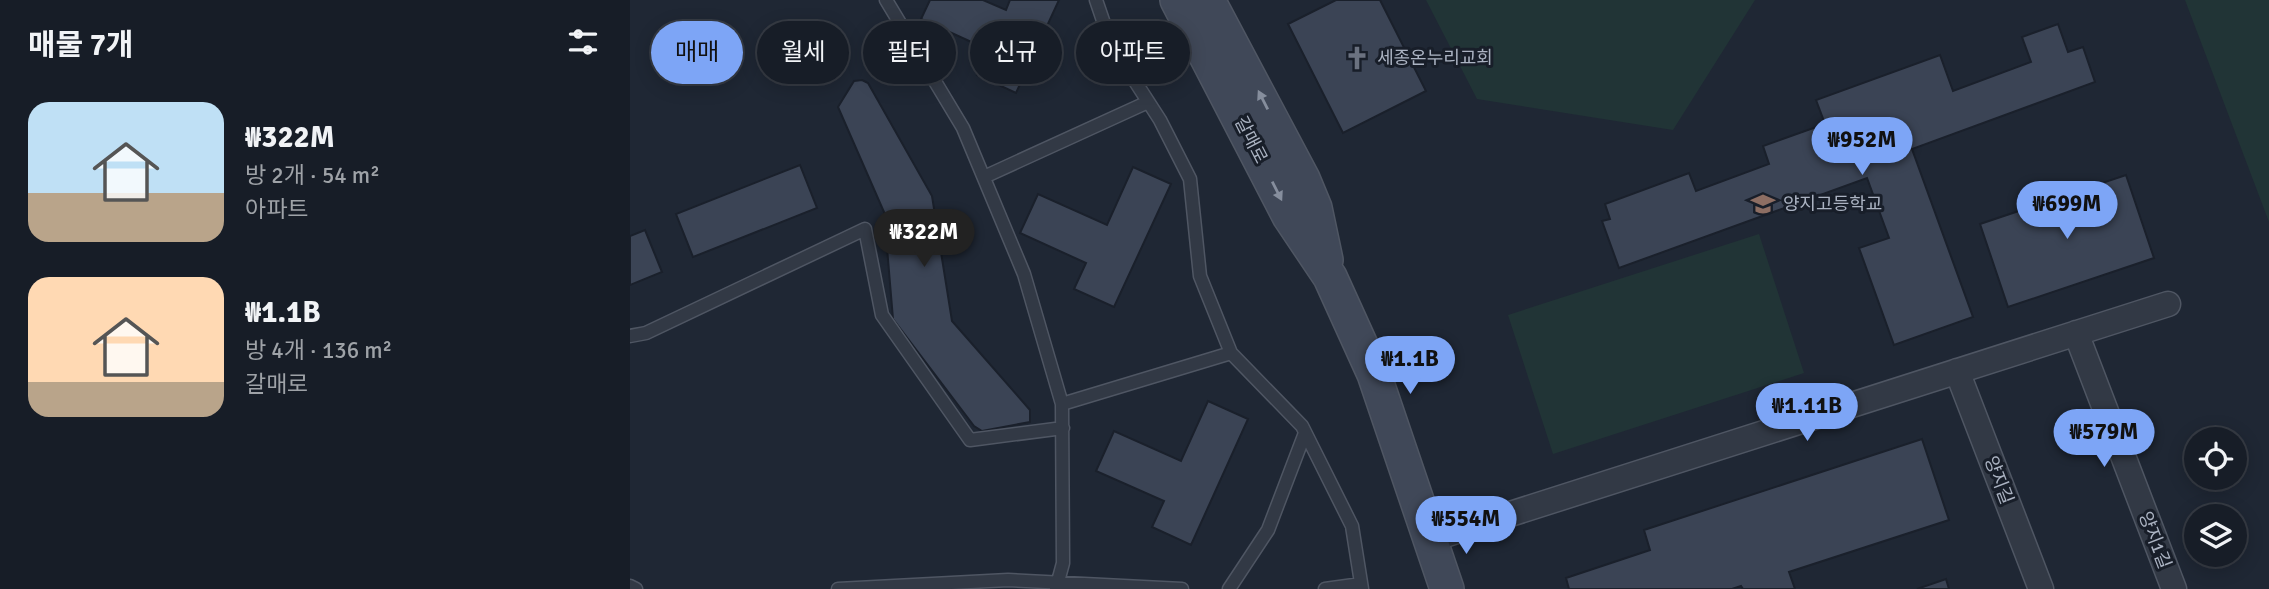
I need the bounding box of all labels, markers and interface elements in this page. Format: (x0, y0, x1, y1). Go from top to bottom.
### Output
chip: 매매 (651, 21, 743, 84)
chip: 월세 (757, 21, 849, 84)
chip: 필터 (863, 21, 956, 84)
chip: 신규 (970, 21, 1062, 84)
chip: 아파트 (1076, 21, 1190, 84)
icon: filters (564, 23, 602, 61)
text: 매물 7개 (28, 27, 134, 64)
church icon: 세종온누리교회 (1343, 44, 1371, 72)
place label: 세종온누리교회 (1377, 47, 1493, 69)
one-way arrow (1257, 89, 1269, 109)
street label: 갈매로 (1230, 113, 1272, 167)
pin: ₩952M (1813, 118, 1911, 177)
text: ₩322M (245, 119, 335, 156)
text: ₩952M (1828, 125, 1896, 154)
icon: home (84, 130, 168, 214)
text: 방 2개 · 54 m² (245, 161, 380, 190)
one-way arrow (1271, 181, 1282, 201)
pin: ₩699M (2018, 182, 2116, 241)
text: ₩699M (2033, 189, 2101, 218)
school or university icon: 양지고등학교 (1749, 190, 1777, 218)
place label: 양지고등학교 (1783, 193, 1882, 215)
text: 아파트 (245, 195, 308, 224)
pin: ₩322M (875, 210, 973, 269)
text: ₩322M (890, 217, 958, 246)
text: ₩1.1B (245, 294, 321, 331)
icon: home (84, 305, 168, 389)
text: 방 4개 · 136 m² (245, 336, 392, 365)
pin: ₩1.1B (1361, 336, 1459, 396)
text: ₩1.1B (1381, 344, 1439, 373)
text: 갈매로 (245, 370, 308, 399)
pin: ₩1.11B (1750, 384, 1864, 443)
text: ₩1.11B (1772, 391, 1842, 420)
pin: ₩579M (2055, 410, 2153, 469)
text: ₩579M (2070, 417, 2138, 446)
map controls (2184, 427, 2247, 567)
button: locate (2184, 427, 2247, 490)
street label: 양지길 (1980, 453, 2018, 507)
pin: ₩554M (1417, 496, 1515, 556)
text: ₩554M (1432, 504, 1500, 533)
button: layers (2184, 504, 2247, 567)
street label: 양지1길 (2134, 508, 2176, 572)

